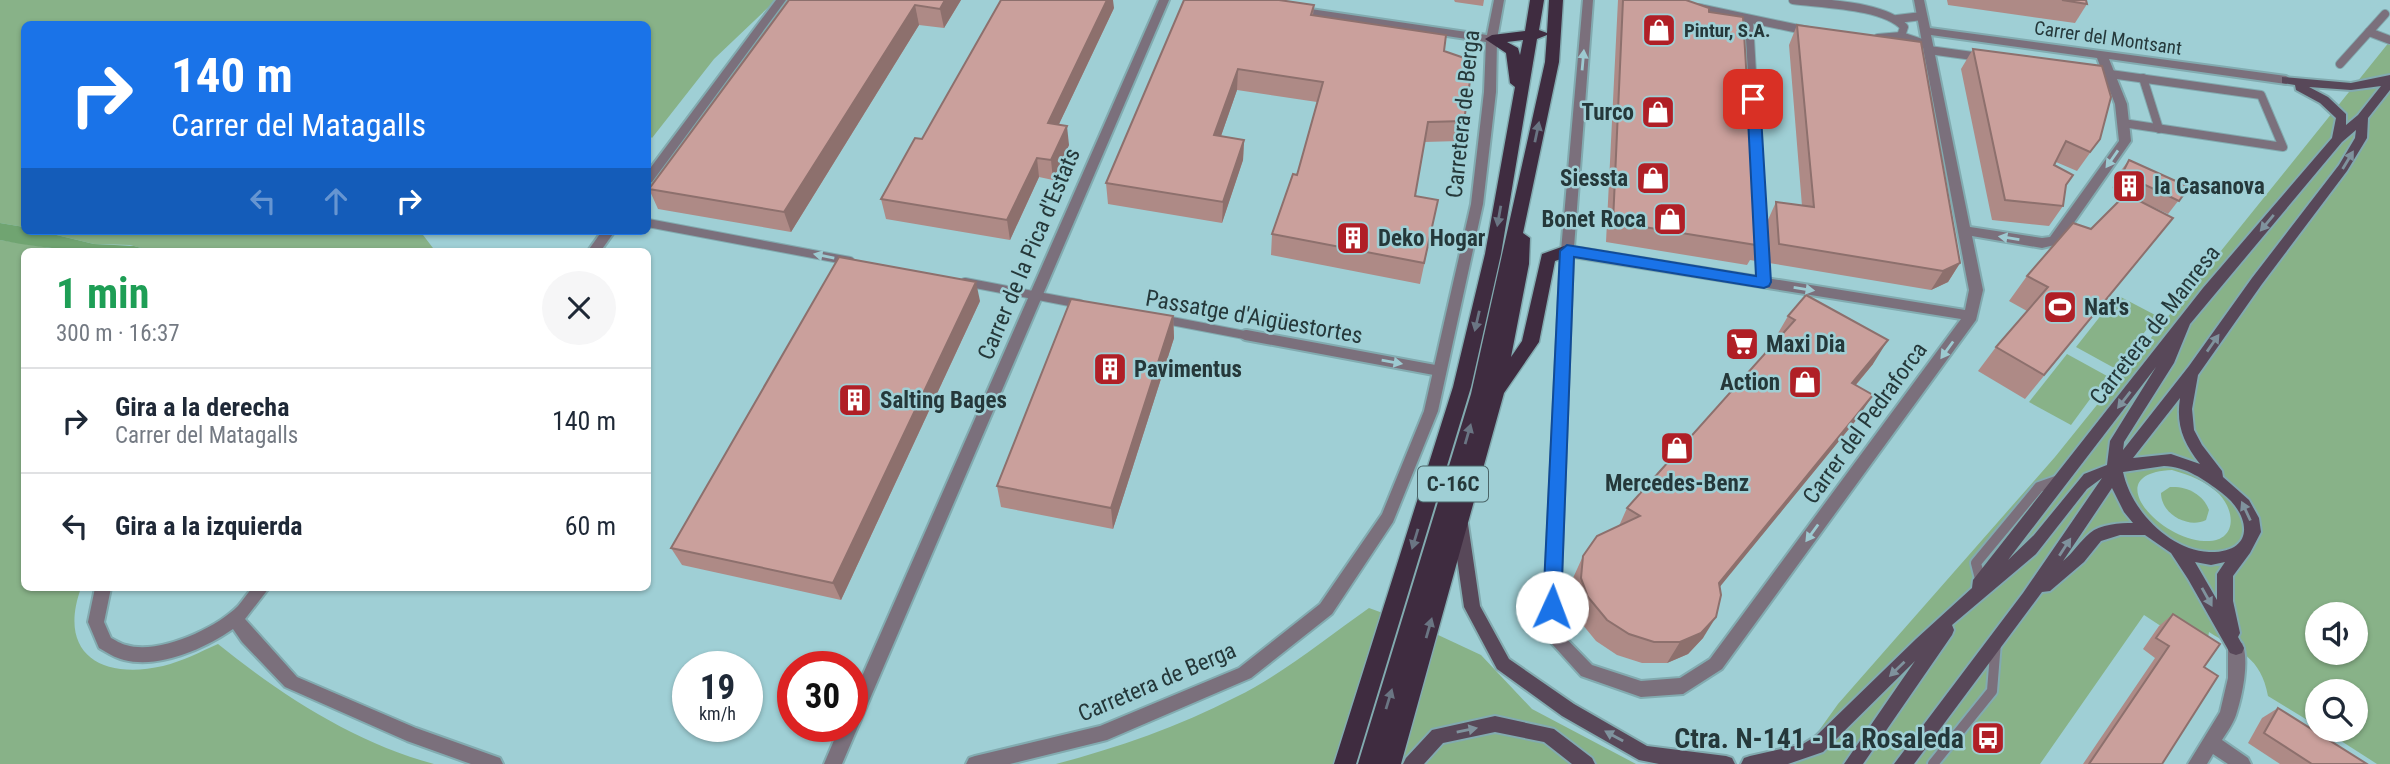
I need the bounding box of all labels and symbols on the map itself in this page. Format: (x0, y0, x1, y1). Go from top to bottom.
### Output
shop icon: Pintur, S.A. (1640, 11, 1678, 49)
street label: Carrer del Montsant (2033, 16, 2183, 60)
place label: Pintur, S.A. (1684, 19, 1770, 42)
street label: Carretera de Berga (1441, 29, 1485, 199)
one-way arrow (1578, 49, 1589, 71)
pin (1723, 69, 1783, 129)
shop icon: Turco (1639, 93, 1677, 131)
place label: Turco (1582, 99, 1634, 126)
one-way arrow (1531, 121, 1542, 143)
street label: Carrer de la Pica d'Estats (972, 144, 1086, 364)
one-way arrow (2105, 150, 2119, 168)
one-way arrow (2342, 150, 2354, 169)
shop icon: Siessta (1634, 159, 1672, 197)
place label: Siessta (1560, 165, 1628, 192)
building icon: la Casanova (2110, 167, 2148, 205)
place label: la Casanova (2154, 173, 2265, 200)
shop icon: Bonet Roca (1651, 200, 1689, 238)
one-way arrow (1493, 205, 1504, 227)
place label: Bonet Roca (1541, 206, 1646, 233)
one-way arrow (2260, 214, 2275, 231)
building icon: Deko Hogar (1334, 219, 1372, 257)
place label: Deko Hogar (1378, 225, 1486, 252)
one-way arrow (1998, 232, 2020, 243)
street label: Carretera de Manresa (2084, 240, 2226, 410)
one-way arrow (813, 250, 835, 261)
one-way arrow (1793, 284, 1815, 295)
street label: Passatge d'Aigüestortes (1143, 285, 1365, 349)
sports icon: Nat's (2041, 288, 2079, 326)
place label: Nat's (2084, 294, 2129, 321)
one-way arrow (1471, 310, 1482, 332)
supermarket icon: Maxi Dia (1723, 325, 1761, 363)
place label: Maxi Dia (1766, 331, 1846, 358)
one-way arrow (2206, 334, 2220, 352)
street label: Carrer del Pedraforca (1797, 337, 1933, 509)
one-way arrow (1940, 341, 1954, 359)
building icon: Pavimentus (1091, 350, 1129, 388)
place label: Pavimentus (1134, 356, 1242, 383)
one-way arrow (1381, 356, 1403, 367)
shop icon: Action (1786, 363, 1824, 401)
place label: Action (1720, 369, 1780, 396)
building icon: Salting Bages (836, 381, 874, 419)
place label: Salting Bages (880, 387, 1007, 414)
one-way arrow (2117, 390, 2132, 408)
one-way arrow (1463, 423, 1473, 444)
shop icon: Mercedes-Benz (1658, 429, 1696, 467)
road number: C-16C (1418, 466, 1488, 502)
place label: Mercedes-Benz (1605, 470, 1749, 497)
one-way arrow (2240, 501, 2252, 521)
one-way arrow (1805, 524, 1819, 542)
one-way arrow (1409, 529, 1419, 550)
one-way arrow (2058, 537, 2071, 556)
position arrow (1515, 570, 1589, 644)
one-way arrow (2201, 587, 2213, 606)
one-way arrow (1424, 617, 1434, 638)
street label: Carretera de Berga (1074, 637, 1240, 727)
speed limit sign: 30 (777, 651, 868, 742)
one-way arrow (1888, 660, 1905, 677)
one-way arrow (1384, 688, 1394, 709)
bus stop icon: Ctra. N-141 - La Rosaleda (1969, 719, 2007, 757)
place label: Ctra. N-141 - La Rosaleda (1674, 722, 1964, 755)
one-way arrow (1456, 724, 1478, 735)
one-way arrow (1604, 730, 1624, 742)

